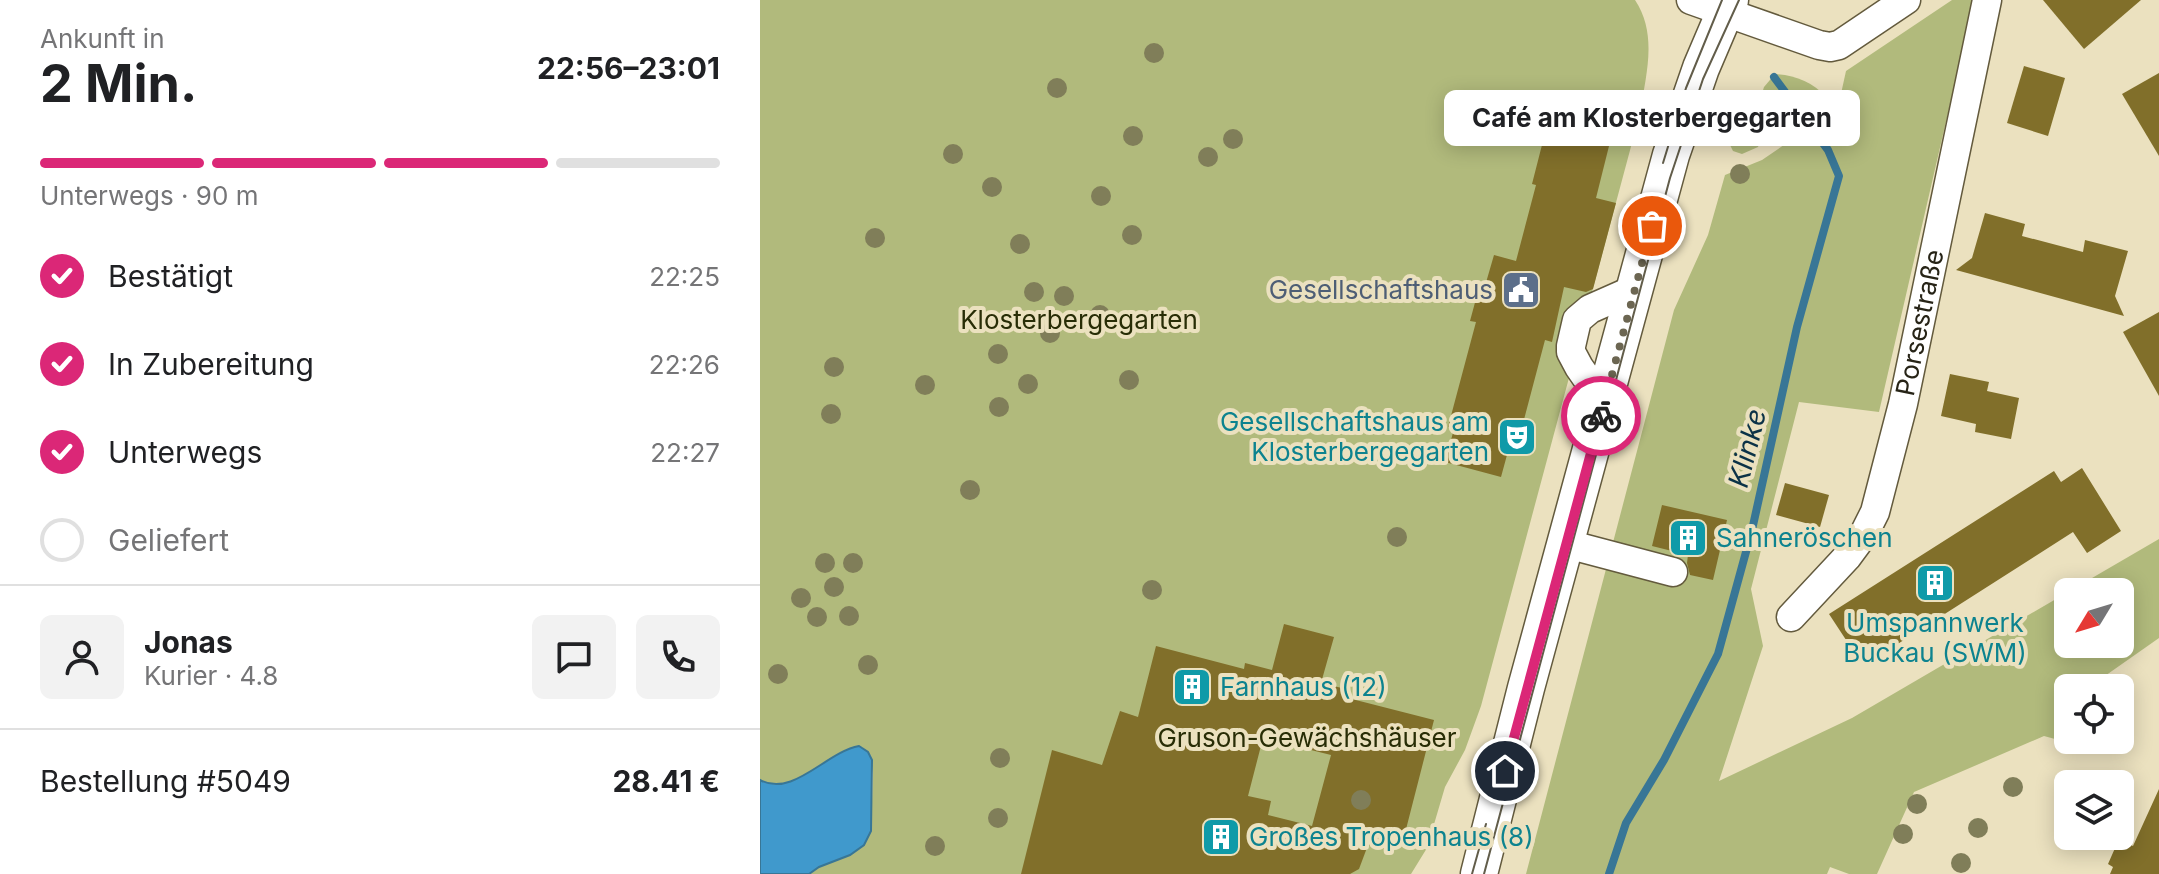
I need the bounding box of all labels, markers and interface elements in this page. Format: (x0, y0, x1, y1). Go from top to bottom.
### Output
text: Ankunft in (40, 23, 165, 54)
text: 22:56–23:01 (537, 50, 720, 86)
text: 2 Min. (40, 52, 197, 115)
callout: Café am Klosterbergegarten (1444, 90, 1860, 146)
text: Café am Klosterbergegarten (1472, 102, 1832, 133)
text: Unterwegs · 90 m (40, 180, 259, 211)
pin (1618, 192, 1686, 260)
icon: bag (1630, 204, 1674, 248)
street label: Porsestraße (1889, 247, 1950, 398)
icon: check (40, 254, 84, 298)
text: Bestätigt (108, 258, 233, 294)
text: 22:25 (649, 261, 720, 292)
public building icon: Gesellschaftshaus (1500, 269, 1542, 311)
place label: Gesellschaftshaus (1269, 274, 1493, 305)
park label: Klosterbergegarten (960, 304, 1198, 335)
icon: check (40, 342, 84, 386)
text: In Zubereitung (108, 346, 314, 382)
text: 22:26 (649, 349, 720, 380)
courier (1561, 376, 1641, 456)
icon: bike (1579, 394, 1623, 438)
water label: Klinke (1721, 405, 1773, 491)
place label: Gesellschaftshaus am Klosterbergegarten (1220, 406, 1489, 467)
theatre icon: Gesellschaftshaus am Klosterbergegarten (1496, 416, 1538, 458)
icon: check (40, 430, 84, 474)
text: Unterwegs (108, 434, 262, 470)
text: 22:27 (650, 437, 720, 468)
building icon: Sahneröschen (1667, 517, 1709, 559)
text: Geliefert (108, 522, 229, 558)
place label: Sahneröschen (1716, 522, 1893, 553)
building icon: Umspannwerk Buckau (SWM) (1914, 562, 1956, 604)
north arrow (2054, 578, 2134, 658)
map controls (2054, 578, 2134, 850)
place label: Umspannwerk Buckau (SWM) (1843, 607, 2027, 668)
button: person (40, 615, 124, 699)
button: chat (532, 615, 616, 699)
button: phone (636, 615, 720, 699)
text: Jonas (144, 624, 233, 660)
text: Kurier · 4.8 (144, 660, 278, 691)
building icon: Farnhaus (12) (1171, 666, 1213, 708)
place label: Farnhaus (12) (1220, 671, 1387, 702)
button: locate (2054, 674, 2134, 754)
park label: Gruson-Gewächshäuser (1157, 722, 1457, 753)
pin (1471, 737, 1539, 805)
icon: home (1483, 749, 1527, 793)
text: Bestellung #5049 (40, 763, 291, 799)
text: 28.41 € (612, 763, 720, 799)
button: layers (2054, 770, 2134, 850)
building icon: Großes Tropenhaus (8) (1200, 816, 1242, 858)
place label: Großes Tropenhaus (8) (1249, 821, 1534, 852)

